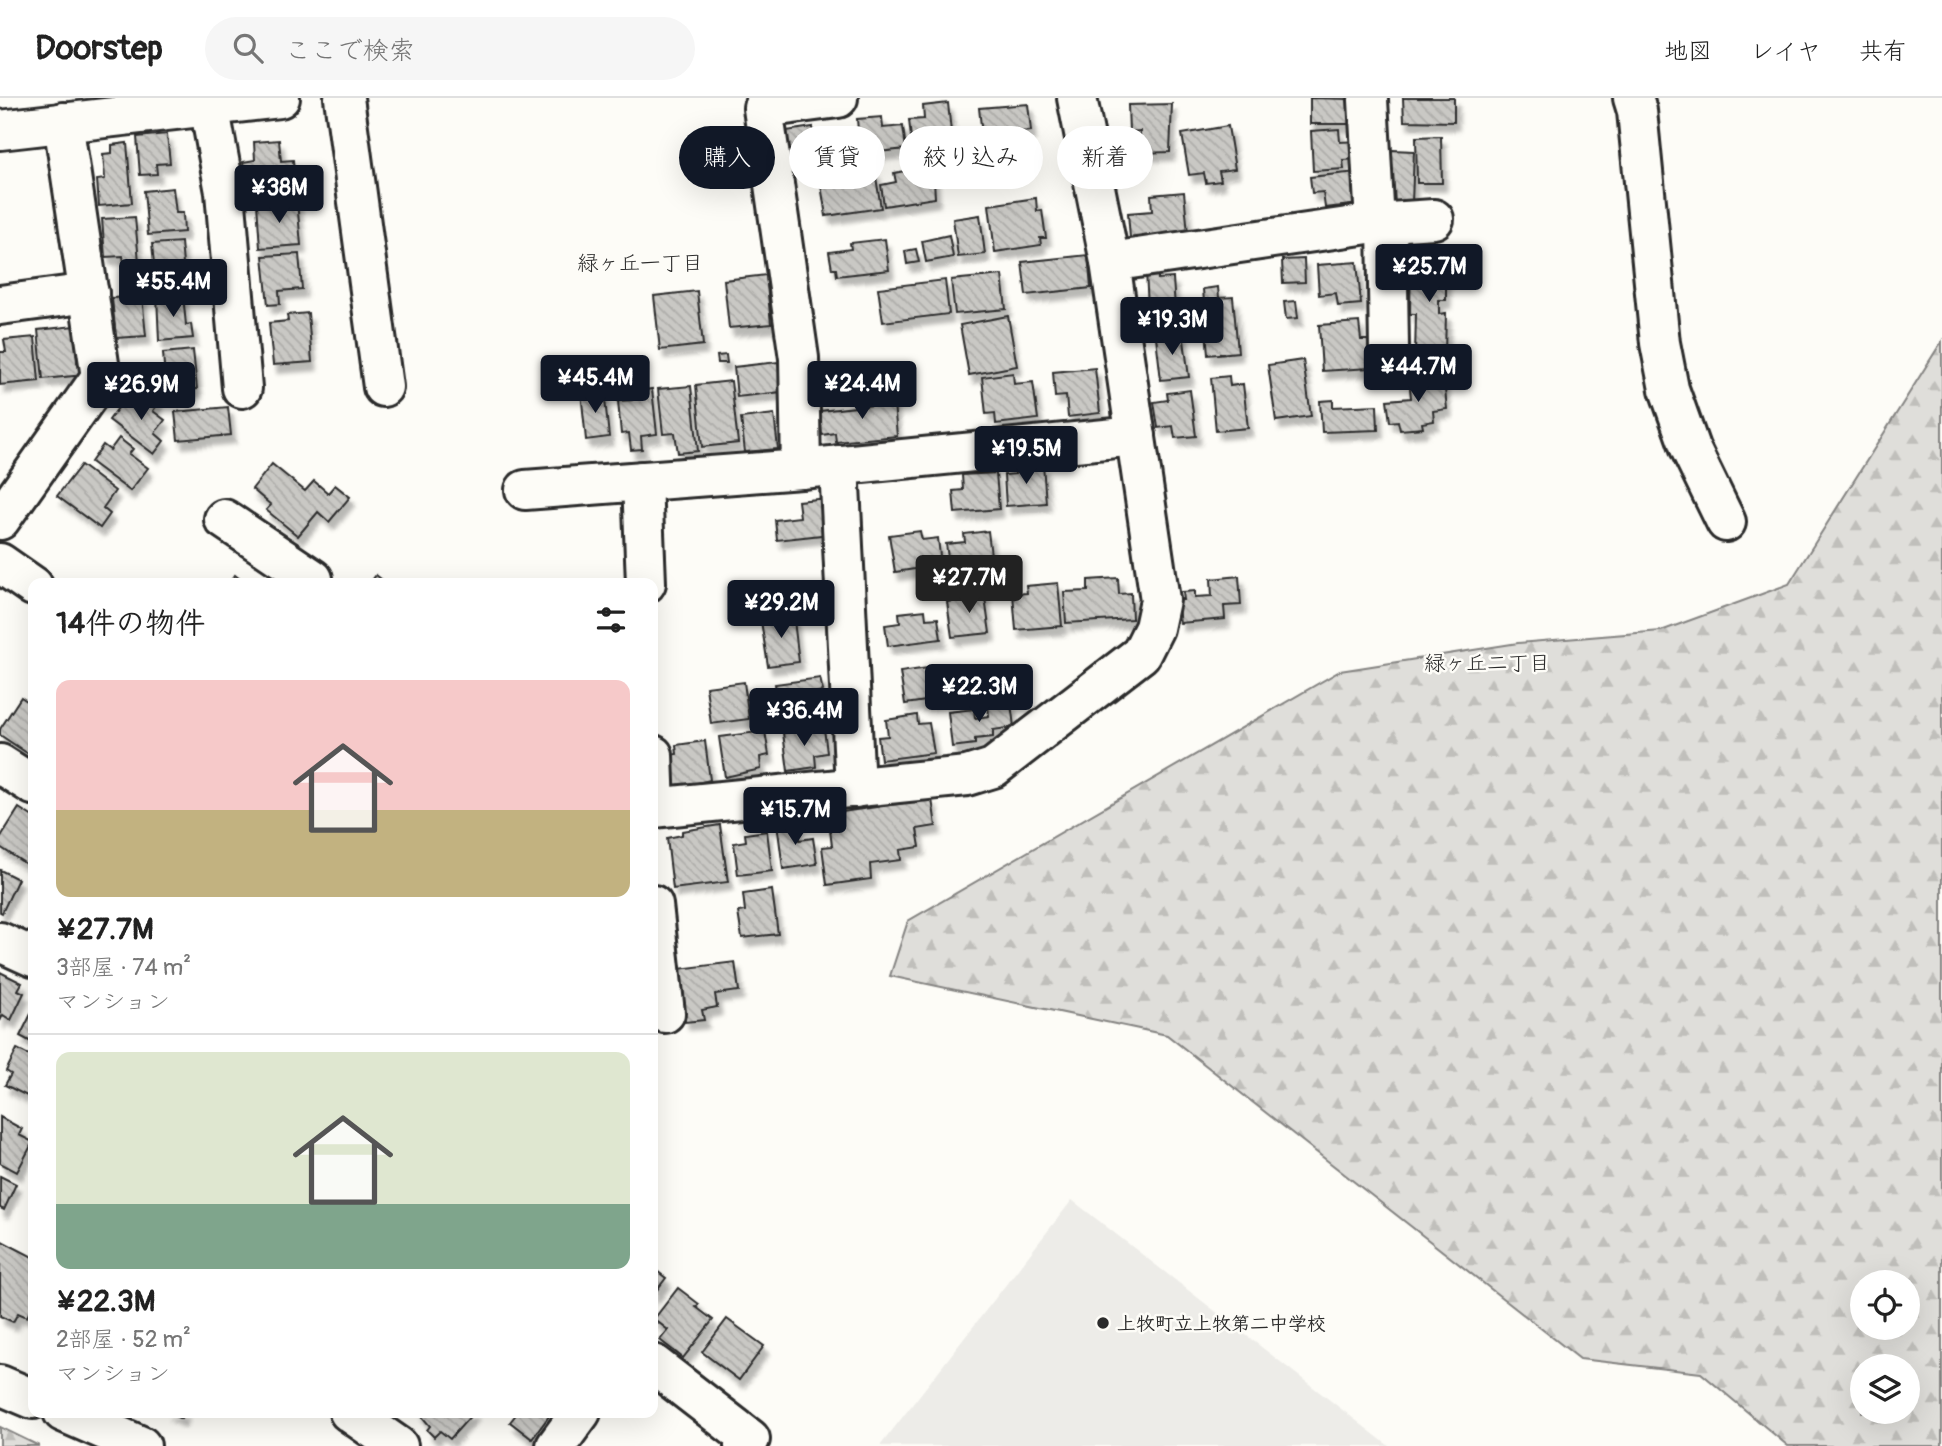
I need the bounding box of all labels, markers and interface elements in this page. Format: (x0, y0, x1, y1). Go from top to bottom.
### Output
search box (205, 17, 695, 80)
text: Doorstep (35, 28, 163, 69)
icon: search (229, 29, 267, 67)
text: ここで検索 (285, 35, 415, 67)
text: 地図 (1664, 37, 1712, 66)
text: レイヤ (1750, 37, 1821, 66)
text: 共有 (1859, 37, 1907, 66)
chip: 購入 (679, 126, 775, 189)
chip: 賃貸 (789, 126, 885, 189)
chip: 絞り込み (899, 126, 1043, 189)
chip: 新着 (1057, 126, 1153, 189)
pin: ¥38M (238, 166, 320, 225)
text: ¥38M (251, 173, 307, 202)
pin: ¥25.7M (1372, 244, 1486, 304)
district label: 緑ヶ丘一丁目 (577, 250, 703, 277)
text: ¥25.7M (1391, 252, 1467, 281)
pin: ¥55.4M (116, 260, 230, 319)
text: ¥55.4M (135, 267, 211, 296)
pin: ¥19.3M (1115, 298, 1229, 357)
text: ¥19.3M (1136, 305, 1208, 334)
pin: ¥44.7M (1361, 344, 1475, 404)
text: ¥44.7M (1380, 352, 1456, 381)
pin: ¥45.4M (538, 356, 652, 415)
pin: ¥26.9M (84, 362, 198, 422)
pin: ¥24.4M (805, 362, 919, 421)
text: ¥45.4M (557, 363, 633, 392)
text: ¥24.4M (823, 369, 901, 398)
text: ¥26.9M (103, 370, 179, 399)
pin: ¥19.5M (969, 426, 1083, 486)
text: ¥19.5M (991, 434, 1061, 463)
pin: ¥27.7M (912, 556, 1026, 615)
text: ¥27.7M (932, 563, 1006, 592)
pin: ¥29.2M (724, 580, 838, 640)
text: ¥29.2M (743, 588, 819, 617)
icon: filters (592, 601, 630, 639)
text: 14件の物件 (56, 605, 205, 642)
district label: 緑ヶ丘二丁目 (1424, 650, 1550, 677)
pin: ¥22.3M (922, 664, 1036, 724)
text: ¥22.3M (941, 672, 1017, 701)
pin: ¥36.4M (747, 688, 861, 748)
text: ¥36.4M (765, 696, 843, 725)
icon: home (280, 725, 406, 851)
pin: ¥15.7M (738, 788, 852, 847)
text: ¥15.7M (759, 795, 831, 824)
text: ¥27.7M (56, 911, 154, 948)
text: 3部屋 · 74 m² (56, 953, 191, 982)
text: マンション (56, 987, 170, 1016)
icon: home (280, 1097, 406, 1223)
map controls (1850, 1270, 1920, 1424)
button: locate (1850, 1270, 1920, 1340)
text: ¥22.3M (56, 1283, 155, 1320)
place label: 上牧町立上牧第二中学校 (1117, 1312, 1326, 1336)
marker: 上牧町立上牧第二中学校 (1095, 1315, 1111, 1331)
text: 2部屋 · 52 m² (56, 1325, 191, 1354)
button: layers (1850, 1354, 1920, 1424)
text: マンション (56, 1359, 170, 1388)

